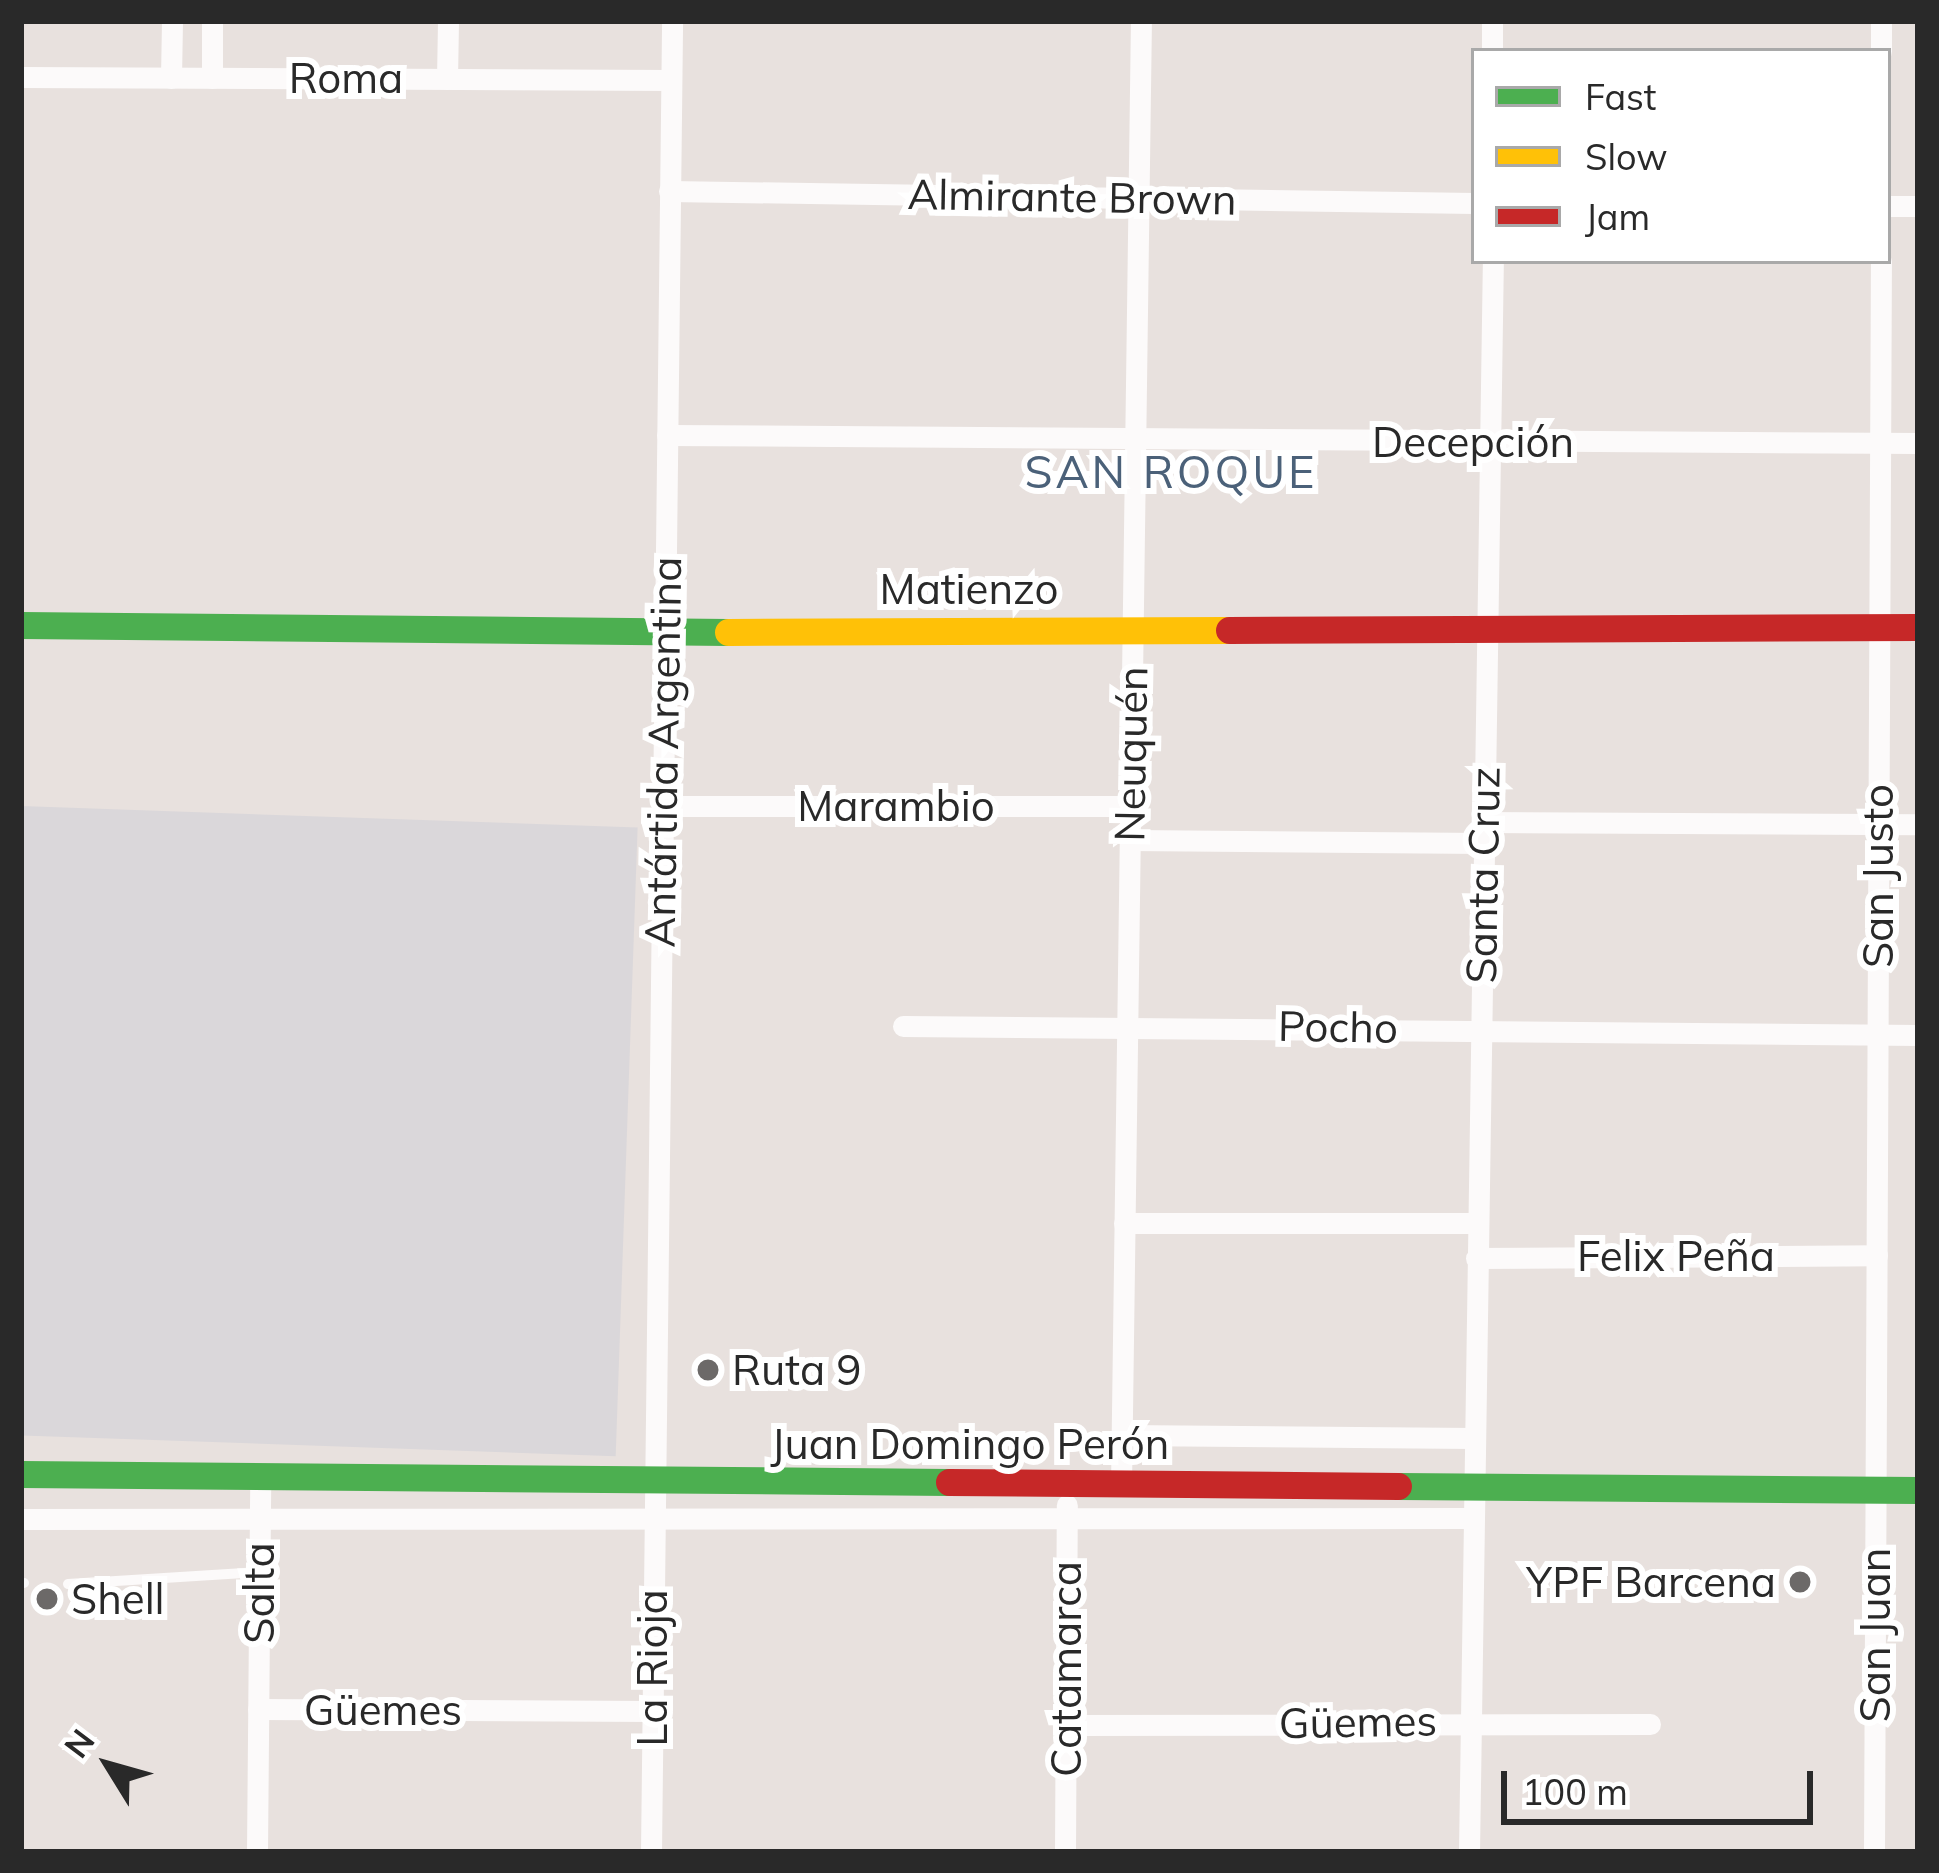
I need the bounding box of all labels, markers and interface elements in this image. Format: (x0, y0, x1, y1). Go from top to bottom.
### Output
legend (1471, 48, 1891, 264)
street label: Roma (289, 53, 403, 103)
text: Fast (1585, 74, 1656, 119)
text: Slow (1585, 134, 1668, 179)
street label: Almirante Brown (907, 169, 1237, 225)
text: Jam (1585, 194, 1650, 239)
street label: Decepción (1372, 417, 1574, 467)
district label: SAN ROQUE (1024, 445, 1318, 499)
street label: Antártida Argentina (634, 556, 692, 948)
street label: Matienzo (880, 564, 1058, 614)
street label: Neuquén (1104, 666, 1158, 842)
street label: Santa Cruz (1456, 766, 1510, 984)
street label: Marambio (797, 781, 995, 831)
street label: San Justo (1853, 784, 1903, 968)
street label: Pocho (1278, 1001, 1398, 1053)
street label: Felix Peña (1577, 1231, 1775, 1281)
place label: Ruta 9 (732, 1345, 861, 1395)
marker: Ruta 9 (695, 1357, 721, 1383)
street label: Juan Domingo Perón (771, 1419, 1169, 1469)
street label: Salta (234, 1542, 284, 1644)
street label: San Juan (1850, 1548, 1900, 1722)
place label: YPF Barcena (1526, 1557, 1776, 1607)
street label: Catamarca (1041, 1561, 1091, 1777)
marker: YPF Barcena (1787, 1569, 1813, 1595)
place label: Shell (71, 1574, 165, 1624)
marker: Shell (34, 1586, 60, 1612)
street label: La Rioja (627, 1589, 677, 1747)
street label: Güemes (304, 1685, 462, 1735)
street label: Güemes (1278, 1695, 1438, 1749)
north arrow (48, 1705, 168, 1825)
text: N (55, 1721, 103, 1765)
scale bar (1507, 1747, 1819, 1821)
text: 100 m (1522, 1769, 1628, 1814)

